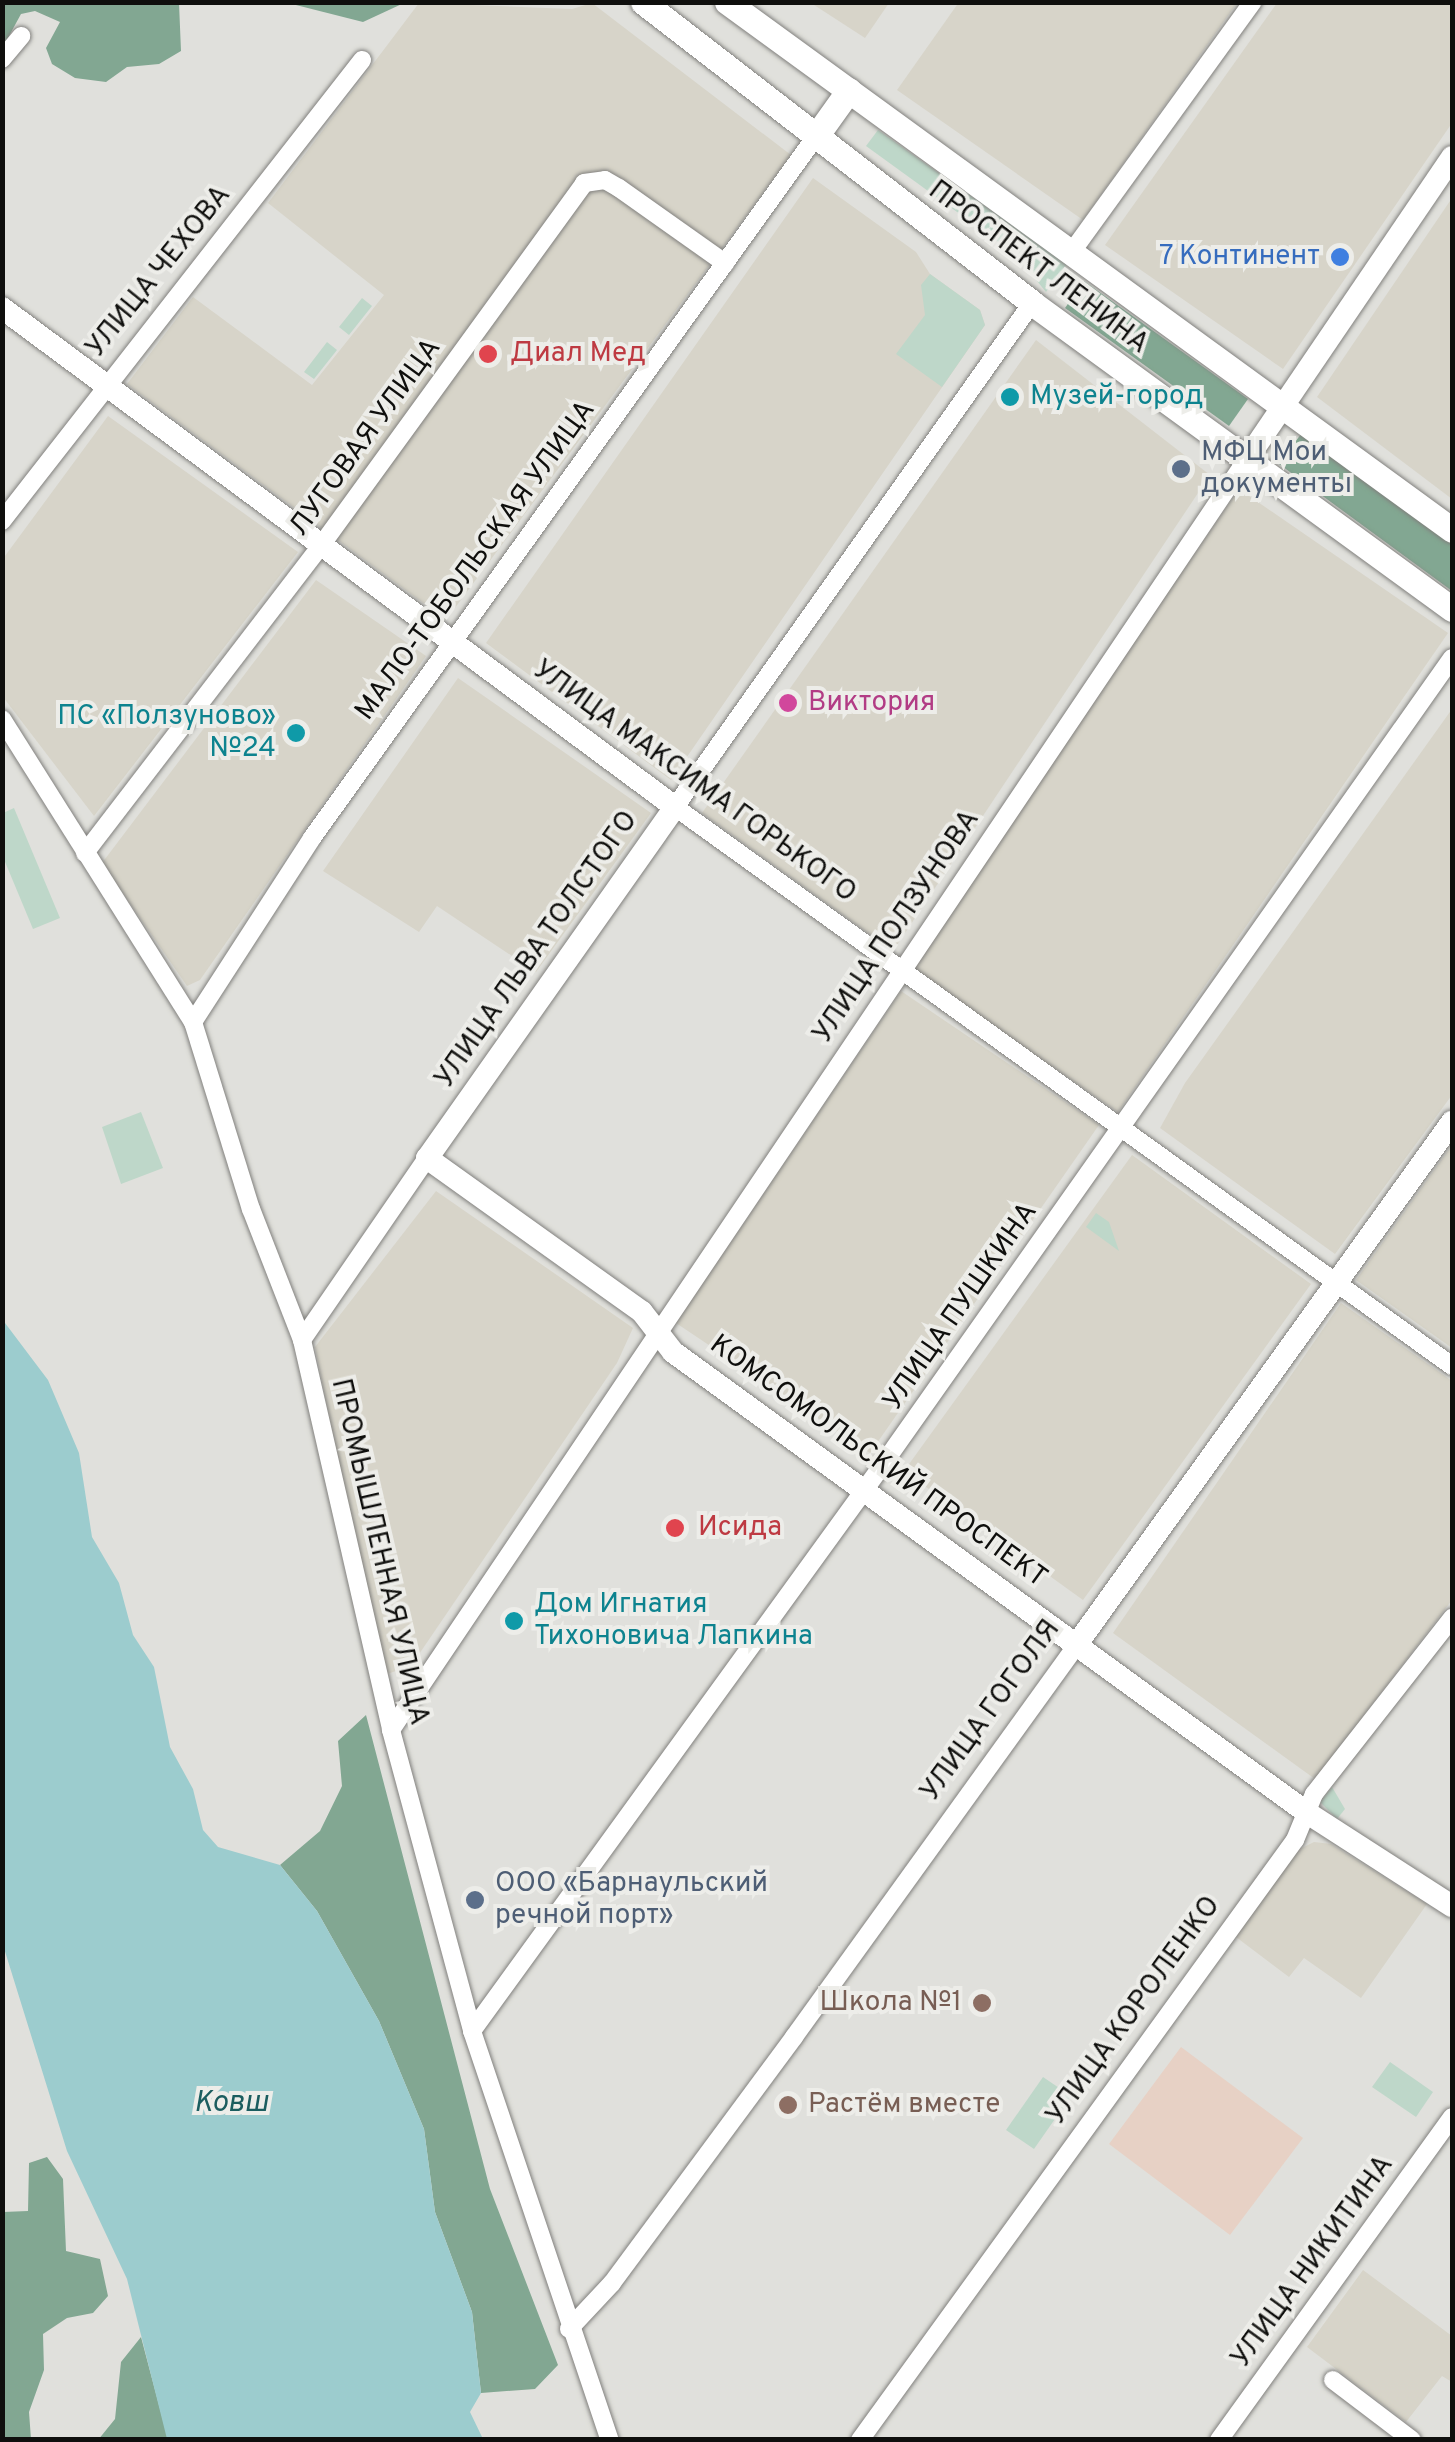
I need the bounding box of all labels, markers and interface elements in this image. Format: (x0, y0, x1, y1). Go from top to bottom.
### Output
street label: ПРОСПЕКТ ЛЕНИНА (921, 174, 1155, 362)
street label: УЛИЦА ЧЕХОВА (79, 179, 239, 365)
place label: 7 Континент (1158, 240, 1320, 274)
marker: 7 Континент (1329, 246, 1351, 268)
street label: ЛУГОВАЯ УЛИЦА (283, 333, 449, 543)
place label: Диал Мед (510, 337, 646, 371)
marker: Диал Мед (475, 341, 501, 367)
place label: Музей-город (1030, 380, 1203, 414)
marker: Музей-город (999, 386, 1021, 408)
street label: МАЛО-ТОБОЛЬСКАЯ УЛИЦА (349, 395, 603, 727)
place label: МФЦ Мои документы (1201, 436, 1352, 502)
marker: МФЦ Мои документы (1170, 458, 1192, 480)
street label: УЛИЦА МАКСИМА ГОРЬКОГО (525, 653, 863, 911)
place label: Виктория (808, 686, 935, 720)
marker: Виктория (777, 692, 799, 714)
place label: ПС «Ползуново» №24 (57, 700, 276, 766)
marker: ПС «Ползуново» №24 (285, 722, 307, 744)
street label: УЛИЦА ЛЬВА ТОЛСТОГО (428, 804, 646, 1096)
street label: УЛИЦА ПОЛЗУНОВА (806, 804, 988, 1050)
street label: УЛИЦА ПУШКИНА (876, 1196, 1046, 1418)
street label: КОМСОМОЛЬСКИЙ ПРОСПЕКТ (703, 1328, 1053, 1596)
street label: ПРОМЫШЛЕННАЯ УЛИЦА (323, 1376, 435, 1728)
place label: Исида (698, 1511, 782, 1545)
marker: Исида (662, 1515, 688, 1541)
place label: Дом Игнатия Тихоновича Лапкина (534, 1588, 813, 1654)
marker: Дом Игнатия Тихоновича Лапкина (503, 1610, 525, 1632)
street label: УЛИЦА ГОГОЛЯ (914, 1614, 1068, 1808)
place label: ООО «Барнаульский речной порт» (495, 1867, 768, 1933)
marker: ООО «Барнаульский речной порт» (464, 1889, 486, 1911)
street label: УЛИЦА КОРОЛЕНКО (1040, 1890, 1228, 2132)
place label: Школа №1 (820, 1986, 962, 2020)
marker: Школа №1 (971, 1992, 993, 2014)
water label: Ковш (194, 2086, 268, 2122)
place label: Растём вместе (808, 2088, 1000, 2122)
marker: Растём вместе (777, 2094, 799, 2116)
street label: УЛИЦА НИКИТИНА (1224, 2149, 1402, 2375)

